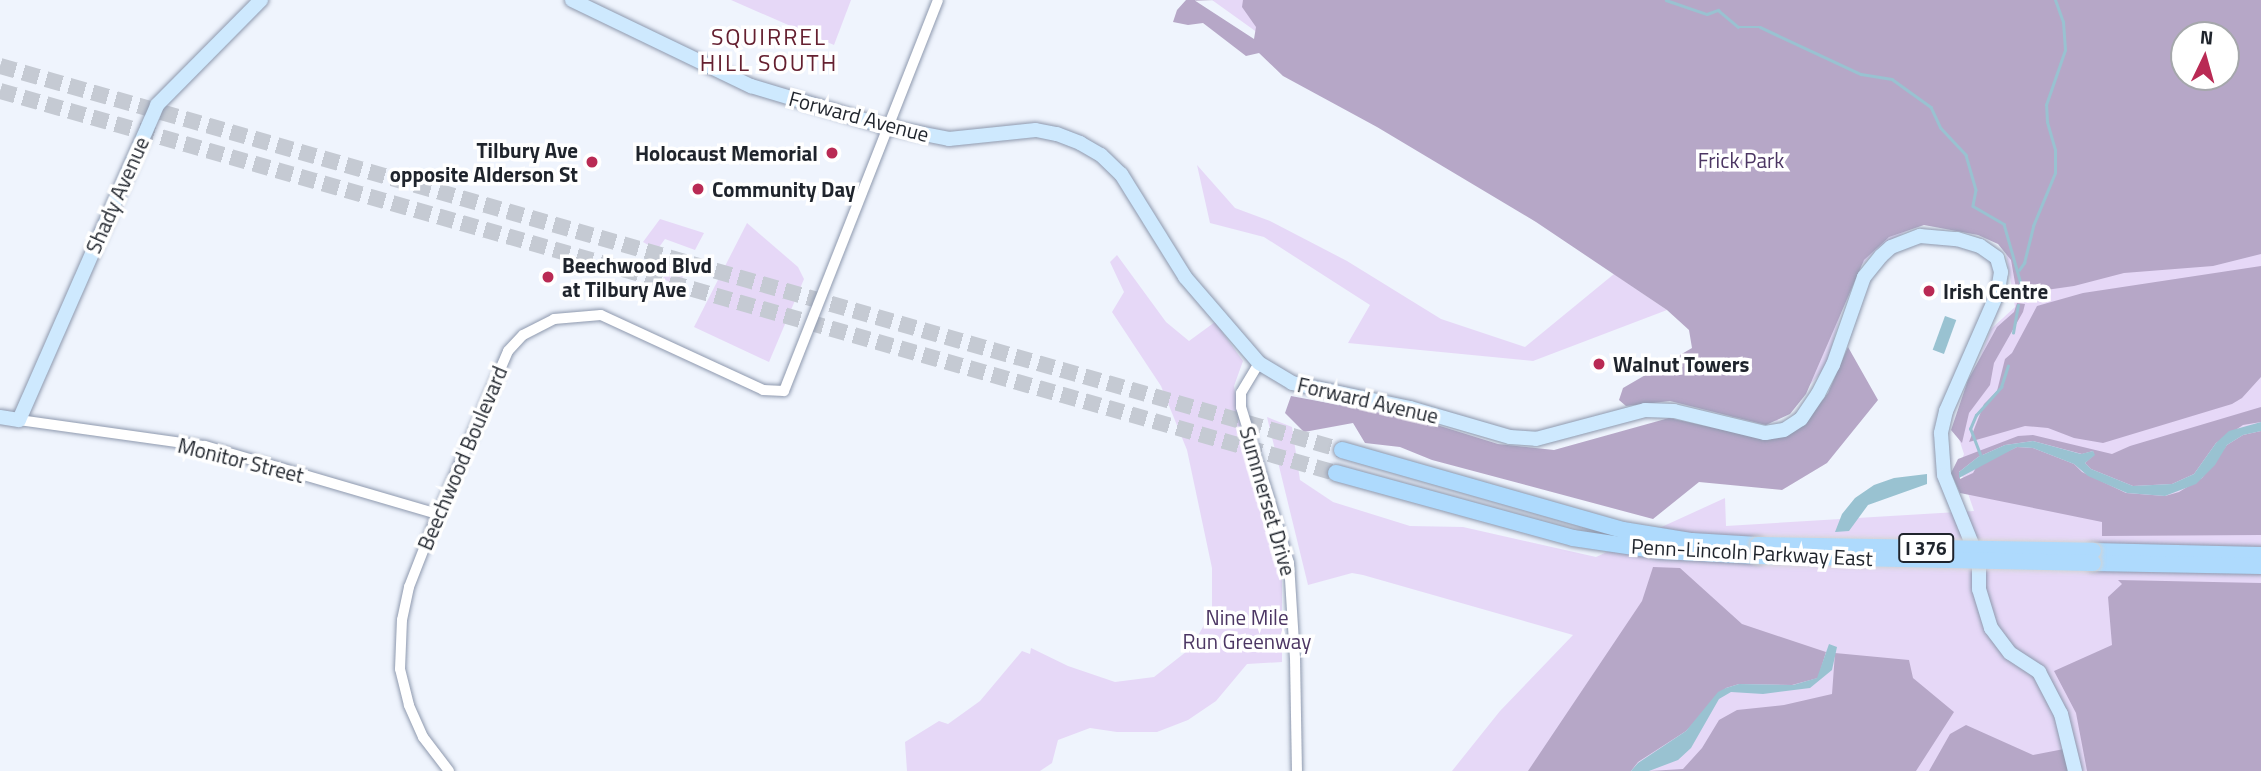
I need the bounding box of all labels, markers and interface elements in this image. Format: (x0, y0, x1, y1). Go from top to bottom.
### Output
north arrow (2170, 21, 2240, 91)
text: N (2199, 22, 2215, 52)
district label: SQUIRREL HILL SOUTH (701, 23, 837, 77)
street label: Forward Avenue (786, 85, 932, 147)
street label: Shady Avenue (80, 133, 154, 257)
place label: Tilbury Ave opposite Alderson St (390, 137, 578, 187)
place label: Holocaust Memorial (635, 140, 818, 166)
marker: Holocaust Memorial (824, 145, 840, 161)
park label: Frick Park (1698, 147, 1784, 173)
marker: Tilbury Ave opposite Alderson St (584, 154, 600, 170)
place label: Community Day (712, 176, 856, 202)
marker: Community Day (690, 181, 706, 197)
place label: Beechwood Blvd at Tilbury Ave (562, 252, 712, 302)
marker: Beechwood Blvd at Tilbury Ave (540, 269, 556, 285)
place label: Irish Centre (1943, 278, 2048, 304)
marker: Irish Centre (1921, 283, 1937, 299)
place label: Walnut Towers (1613, 351, 1750, 377)
marker: Walnut Towers (1591, 356, 1607, 372)
street label: Beechwood Boulevard (412, 362, 512, 554)
street label: Forward Avenue (1295, 372, 1441, 428)
street label: Summerset Drive (1235, 424, 1301, 578)
street label: Monitor Street (175, 432, 307, 488)
street label: Penn-Lincoln Parkway East (1630, 533, 1874, 571)
road number: I 376 (1898, 533, 1954, 564)
park label: Nine Mile Run Greenway (1183, 604, 1311, 654)

